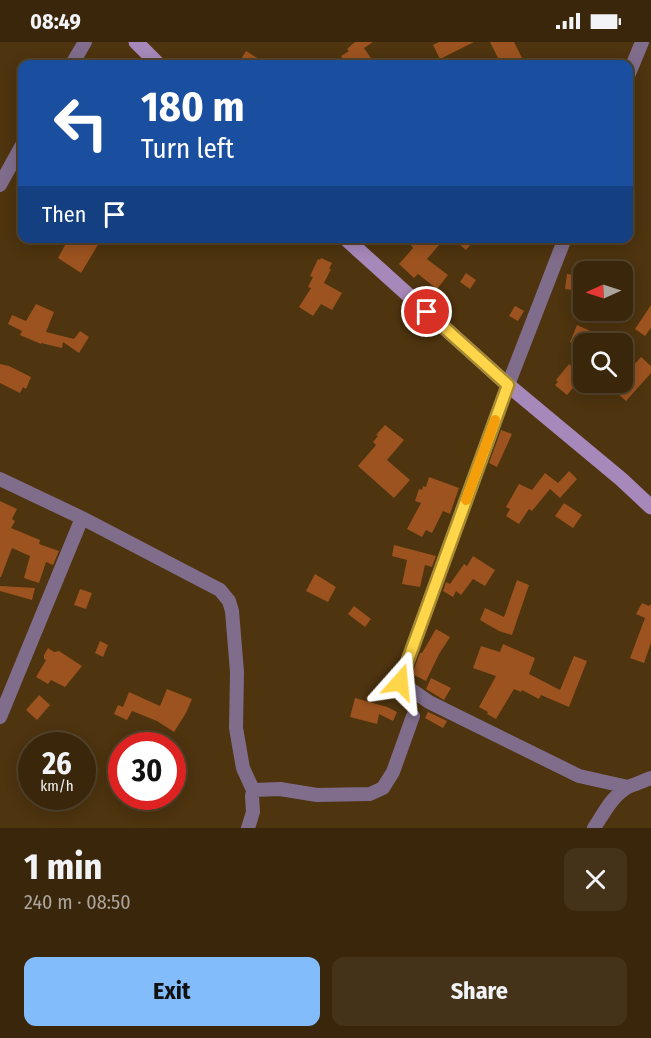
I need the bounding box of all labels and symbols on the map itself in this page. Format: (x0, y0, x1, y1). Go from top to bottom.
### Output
north arrow (573, 261, 633, 321)
pin (401, 286, 452, 337)
position arrow (368, 650, 432, 714)
speed limit sign: 30 (108, 732, 186, 810)

